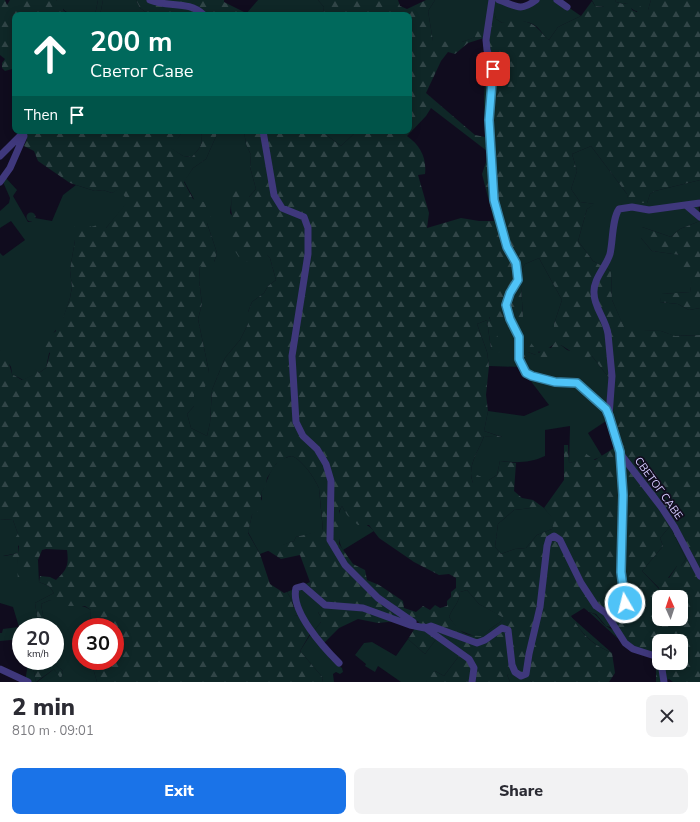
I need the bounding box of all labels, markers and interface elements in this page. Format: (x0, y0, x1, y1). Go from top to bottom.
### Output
text: 200 m (90, 23, 173, 61)
icon: ahead (24, 28, 76, 80)
pin (476, 52, 510, 86)
icon: arrive (482, 58, 504, 80)
text: Светог Саве (90, 59, 194, 83)
icon: arrive (66, 104, 88, 126)
text: Then (24, 105, 58, 125)
street label: СВЕТОГ САВЕ (631, 454, 686, 522)
position arrow (604, 582, 646, 624)
north arrow (652, 590, 688, 626)
map controls (652, 590, 688, 670)
speed limit sign: 30 (72, 618, 124, 670)
text: 20 (26, 625, 50, 652)
button: sound (652, 634, 688, 670)
text: km/h (27, 647, 49, 661)
text: 2 min (12, 691, 75, 723)
button: close (646, 695, 688, 737)
text: 810 m · 09:01 (12, 722, 94, 740)
button: Exit (12, 768, 346, 814)
button: Share (354, 768, 688, 814)

